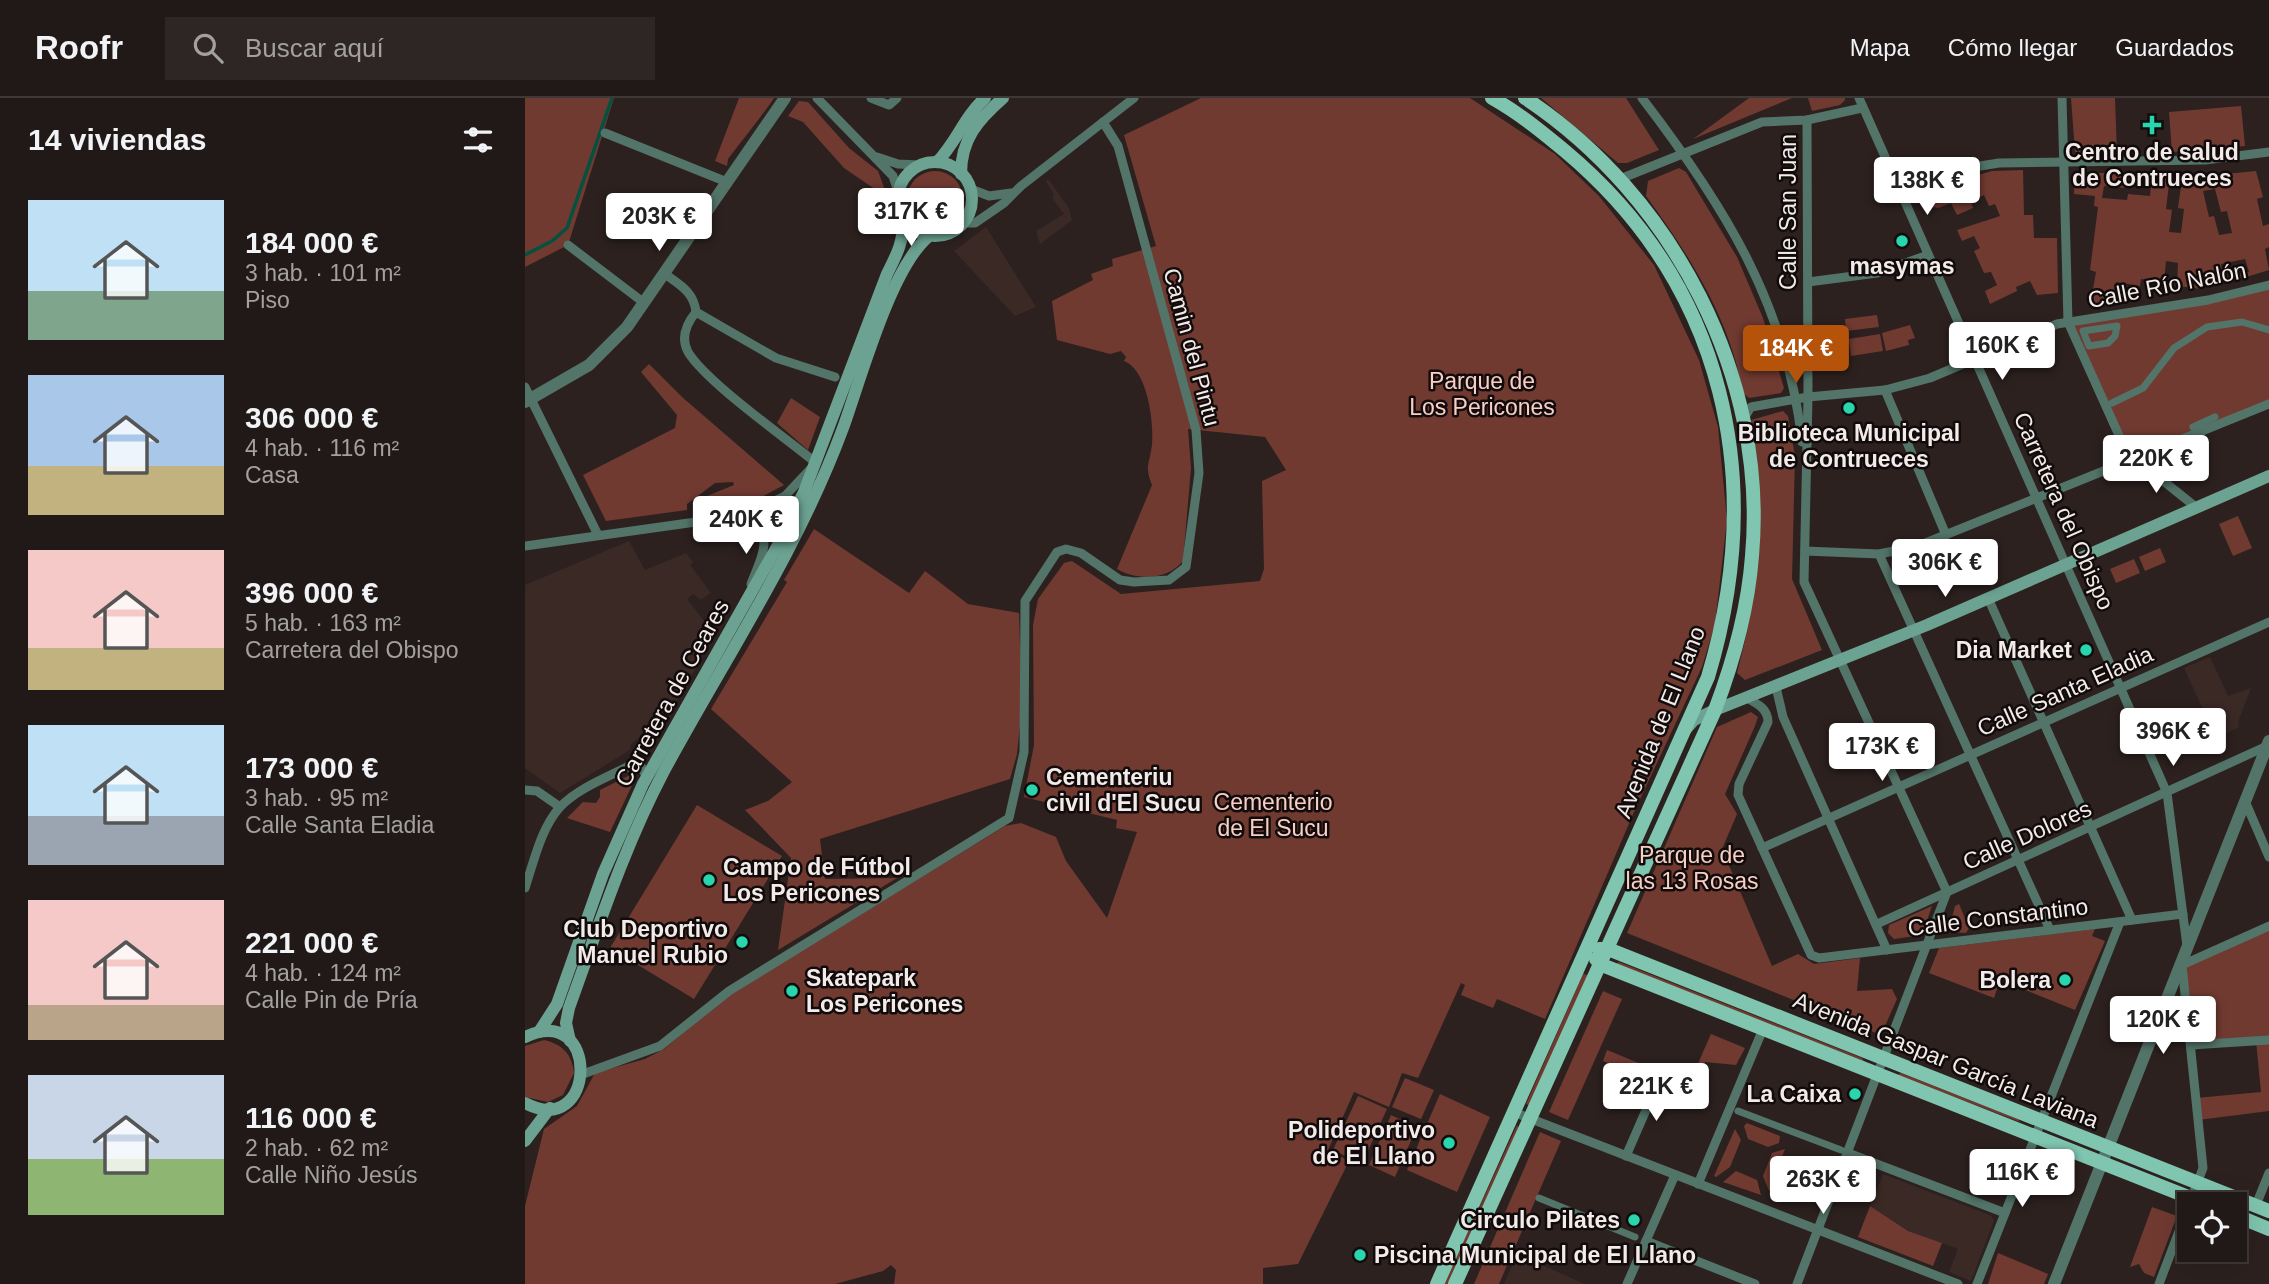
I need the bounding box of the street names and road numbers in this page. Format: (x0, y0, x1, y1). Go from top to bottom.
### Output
street label: Calle San Juan (1775, 134, 1801, 290)
street label: Calle Río Nalón (2085, 257, 2249, 313)
street label: Camin del Pintu (1158, 265, 1226, 429)
street label: Carretera del Obispo (2009, 408, 2119, 614)
street label: Carretera de Ceares (610, 595, 734, 791)
street label: Avenida de El Llano (1610, 622, 1710, 822)
street label: Calle Santa Eladia (1973, 641, 2157, 741)
street label: Calle Dolores (1959, 795, 2095, 875)
street label: Calle Constantino (1906, 893, 2090, 941)
street label: Avenida Gaspar García Laviana (1790, 987, 2103, 1133)

